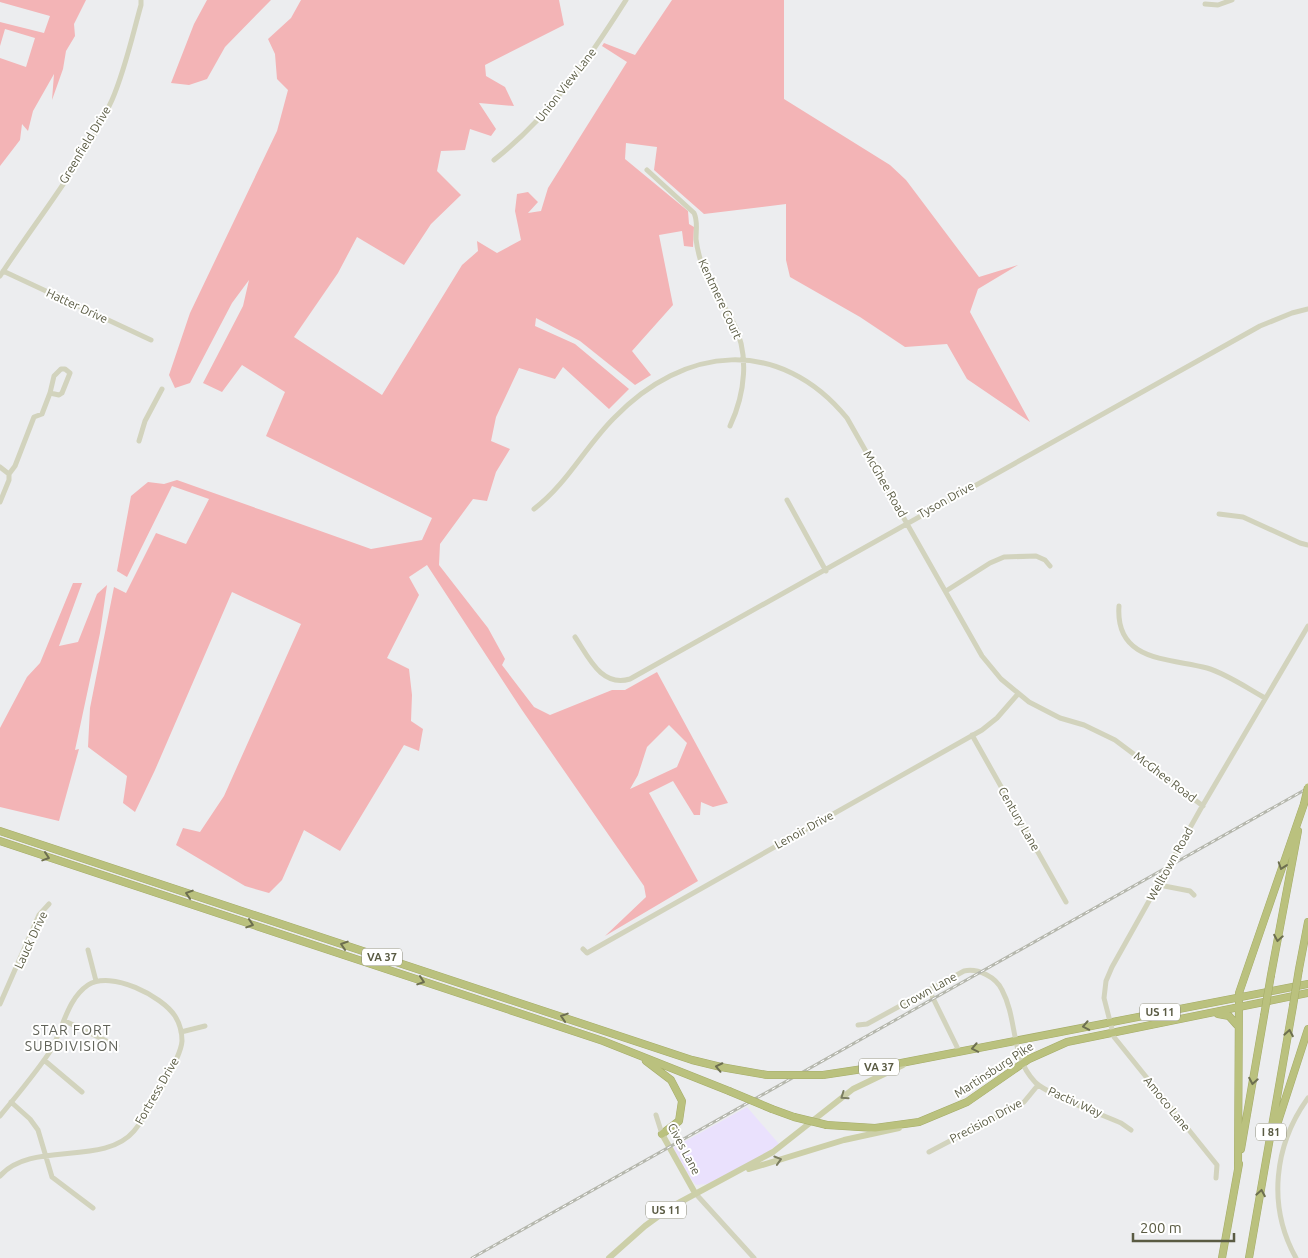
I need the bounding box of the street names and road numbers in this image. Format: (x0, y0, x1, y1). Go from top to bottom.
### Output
street label: Union View Lane (533, 45, 598, 124)
street label: Greenfield Drive (56, 104, 113, 186)
street label: Kentmere Court (696, 257, 745, 341)
street label: Hatter Drive (44, 286, 110, 325)
street label: McGhee Road (861, 448, 910, 519)
street label: Tyson Drive (915, 479, 976, 520)
street label: McGhee Road (1132, 749, 1199, 804)
street label: Century Lane (996, 785, 1043, 853)
street label: Lenoir Drive (772, 808, 835, 851)
street label: Welltown Road (1144, 825, 1195, 903)
street label: Lauck Drive (12, 909, 50, 971)
road number: VA 37 (362, 949, 402, 966)
street label: Crown Lane (897, 969, 959, 1012)
road number: US 11 (1140, 1004, 1180, 1020)
street label: Martinsburg Pike (952, 1039, 1036, 1100)
street label: Fortress Drive (132, 1055, 181, 1127)
road number: VA 37 (859, 1058, 899, 1076)
street label: Amoco Lane (1141, 1074, 1193, 1134)
street label: Pactiv Way (1046, 1084, 1104, 1119)
street label: Precision Drive (947, 1096, 1024, 1145)
street label: Cives Lane (665, 1121, 703, 1177)
road number: I 81 (1256, 1124, 1286, 1140)
road number: US 11 (646, 1202, 686, 1218)

